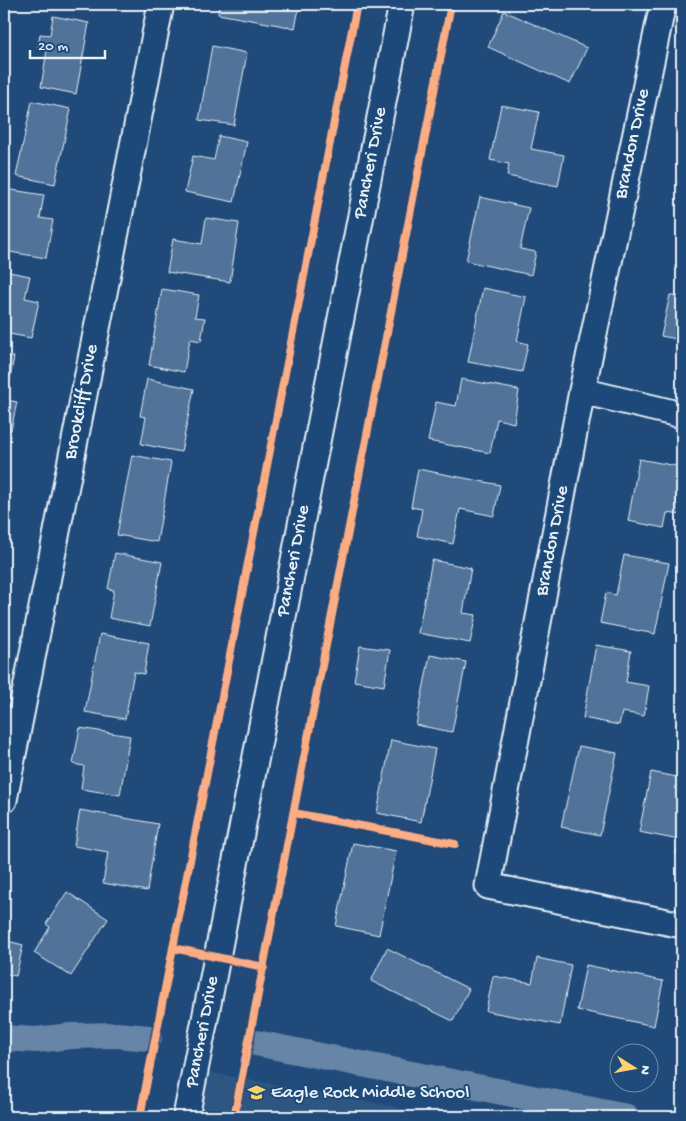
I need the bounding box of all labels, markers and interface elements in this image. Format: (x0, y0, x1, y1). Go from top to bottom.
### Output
scale bar (30, 28, 105, 60)
text: 20 m (38, 38, 68, 56)
street label: Brandon Drive (610, 87, 656, 202)
street label: Pancheri Drive (349, 105, 393, 222)
street label: Brookcliff Drive (59, 342, 104, 463)
street label: Brandon Drive (531, 484, 575, 599)
street label: Pancheri Drive (272, 503, 316, 620)
street label: Pancheri Drive (181, 974, 225, 1091)
north arrow (608, 1044, 658, 1094)
text: N (635, 1064, 654, 1076)
place label: Eagle Rock Middle School (271, 1082, 469, 1105)
school or university icon: Eagle Rock Middle School (247, 1083, 267, 1103)

